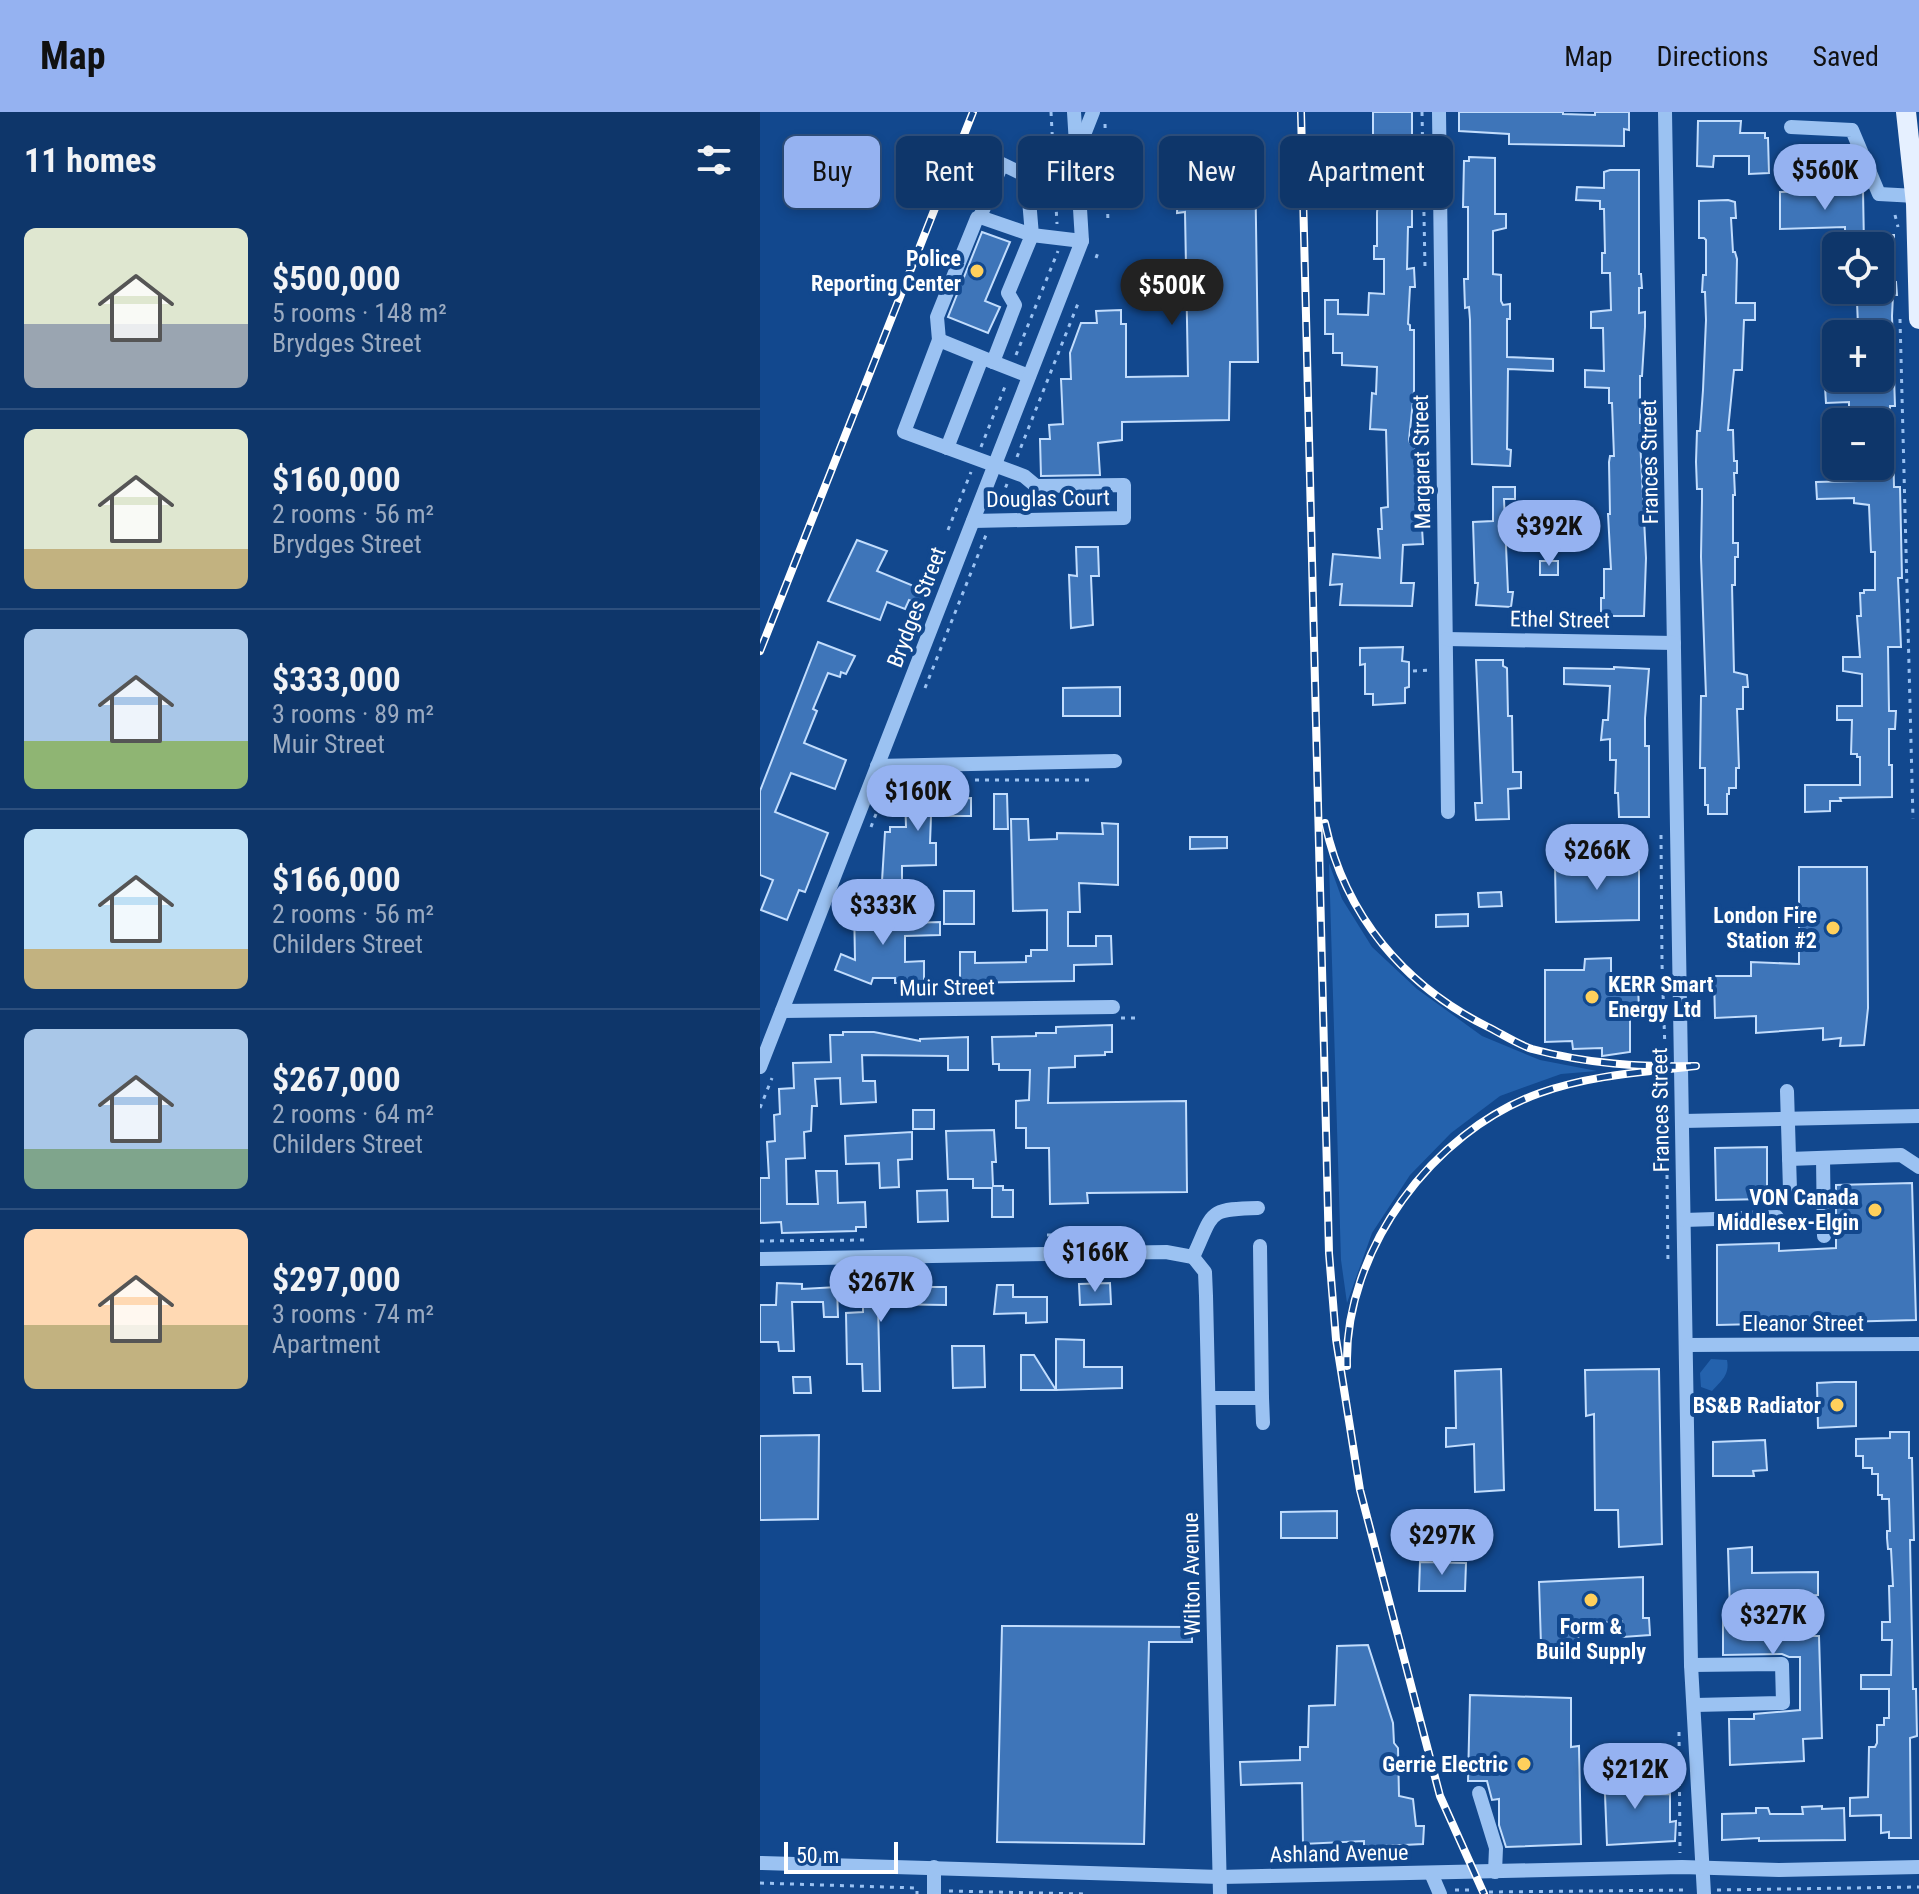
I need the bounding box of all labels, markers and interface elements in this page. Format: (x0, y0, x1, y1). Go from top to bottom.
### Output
text: Map (40, 34, 106, 78)
text: Map (1564, 40, 1613, 73)
text: Directions (1657, 40, 1768, 73)
text: Saved (1812, 40, 1879, 73)
chip: Buy (784, 136, 880, 208)
chip: Rent (896, 136, 1002, 208)
chip: Filters (1018, 136, 1143, 208)
chip: New (1159, 136, 1264, 208)
chip: Apartment (1280, 136, 1453, 208)
icon: filters (692, 138, 736, 182)
text: 11 homes (24, 140, 157, 180)
pin: $560K (1769, 144, 1881, 212)
text: $560K (1792, 155, 1858, 185)
map controls (1822, 232, 1894, 480)
button: locate (1822, 232, 1894, 304)
place label: Police Reporting Center (811, 246, 961, 296)
text: $500,000 (272, 258, 401, 298)
pin: $500K (1116, 259, 1228, 327)
icon: home (88, 260, 184, 356)
marker: Police Reporting Center (968, 262, 986, 280)
text: $500K (1139, 270, 1205, 300)
text: 5 rooms · 148 m² (272, 298, 447, 328)
button: + (1822, 320, 1894, 392)
text: Brydges Street (272, 328, 422, 358)
street label: Margaret Street (1408, 394, 1435, 530)
street label: Frances Street (1636, 399, 1663, 525)
button: − (1822, 408, 1894, 480)
text: $160,000 (272, 459, 401, 499)
icon: home (88, 461, 184, 557)
street label: Douglas Court (986, 485, 1110, 512)
text: 2 rooms · 56 m² (272, 499, 434, 529)
pin: $392K (1493, 500, 1605, 568)
text: $392K (1516, 511, 1582, 541)
text: Brydges Street (272, 529, 422, 559)
street label: Brydges Street (882, 544, 951, 671)
street label: Ethel Street (1510, 606, 1610, 633)
text: $333,000 (272, 659, 401, 699)
icon: home (88, 661, 184, 757)
text: 3 rooms · 89 m² (272, 699, 434, 729)
text: Muir Street (272, 729, 385, 759)
pin: $160K (862, 765, 974, 833)
text: $160K (885, 776, 951, 806)
pin: $266K (1541, 824, 1653, 892)
text: $266K (1564, 835, 1630, 865)
text: $166,000 (272, 859, 401, 899)
icon: home (88, 861, 184, 957)
pin: $333K (827, 879, 939, 947)
text: $333K (850, 890, 916, 920)
text: 2 rooms · 56 m² (272, 899, 434, 929)
place label: London Fire Station #2 (1713, 903, 1817, 953)
marker: London Fire Station #2 (1824, 919, 1842, 937)
text: Childers Street (272, 929, 423, 959)
place label: KERR Smart Energy Ltd (1608, 972, 1714, 1022)
street label: Muir Street (899, 974, 995, 1001)
marker: KERR Smart Energy Ltd (1583, 988, 1601, 1006)
street label: Frances Street (1647, 1047, 1674, 1173)
text: $267,000 (272, 1059, 401, 1099)
icon: home (88, 1061, 184, 1157)
text: 2 rooms · 64 m² (272, 1099, 434, 1129)
text: Childers Street (272, 1129, 423, 1159)
place label: VON Canada Middlesex-Elgin (1717, 1185, 1859, 1235)
marker: VON Canada Middlesex-Elgin (1866, 1201, 1884, 1219)
pin: $166K (1039, 1226, 1151, 1294)
text: $166K (1062, 1237, 1128, 1267)
pin: $267K (825, 1256, 937, 1324)
text: $297,000 (272, 1259, 401, 1299)
icon: home (88, 1261, 184, 1357)
text: $267K (848, 1267, 914, 1297)
text: 3 rooms · 74 m² (272, 1299, 434, 1329)
street label: Eleanor Street (1742, 1311, 1864, 1336)
text: Apartment (272, 1329, 381, 1359)
place label: BS&B Radiator (1693, 1393, 1821, 1418)
marker: BS&B Radiator (1828, 1396, 1846, 1414)
pin: $297K (1386, 1509, 1498, 1577)
street label: Wilton Avenue (1178, 1512, 1205, 1636)
text: $297K (1409, 1520, 1475, 1550)
pin: $327K (1717, 1589, 1829, 1657)
marker: Form & Build Supply (1582, 1591, 1600, 1609)
text: $327K (1740, 1600, 1806, 1630)
place label: Form & Build Supply (1536, 1614, 1646, 1664)
pin: $212K (1579, 1743, 1691, 1811)
place label: Gerrie Electric (1382, 1752, 1508, 1777)
text: $212K (1602, 1754, 1668, 1784)
marker: Gerrie Electric (1515, 1755, 1533, 1773)
scale bar (784, 1838, 898, 1874)
street label: Ashland Avenue (1269, 1840, 1409, 1867)
text: 50 m (796, 1843, 839, 1868)

